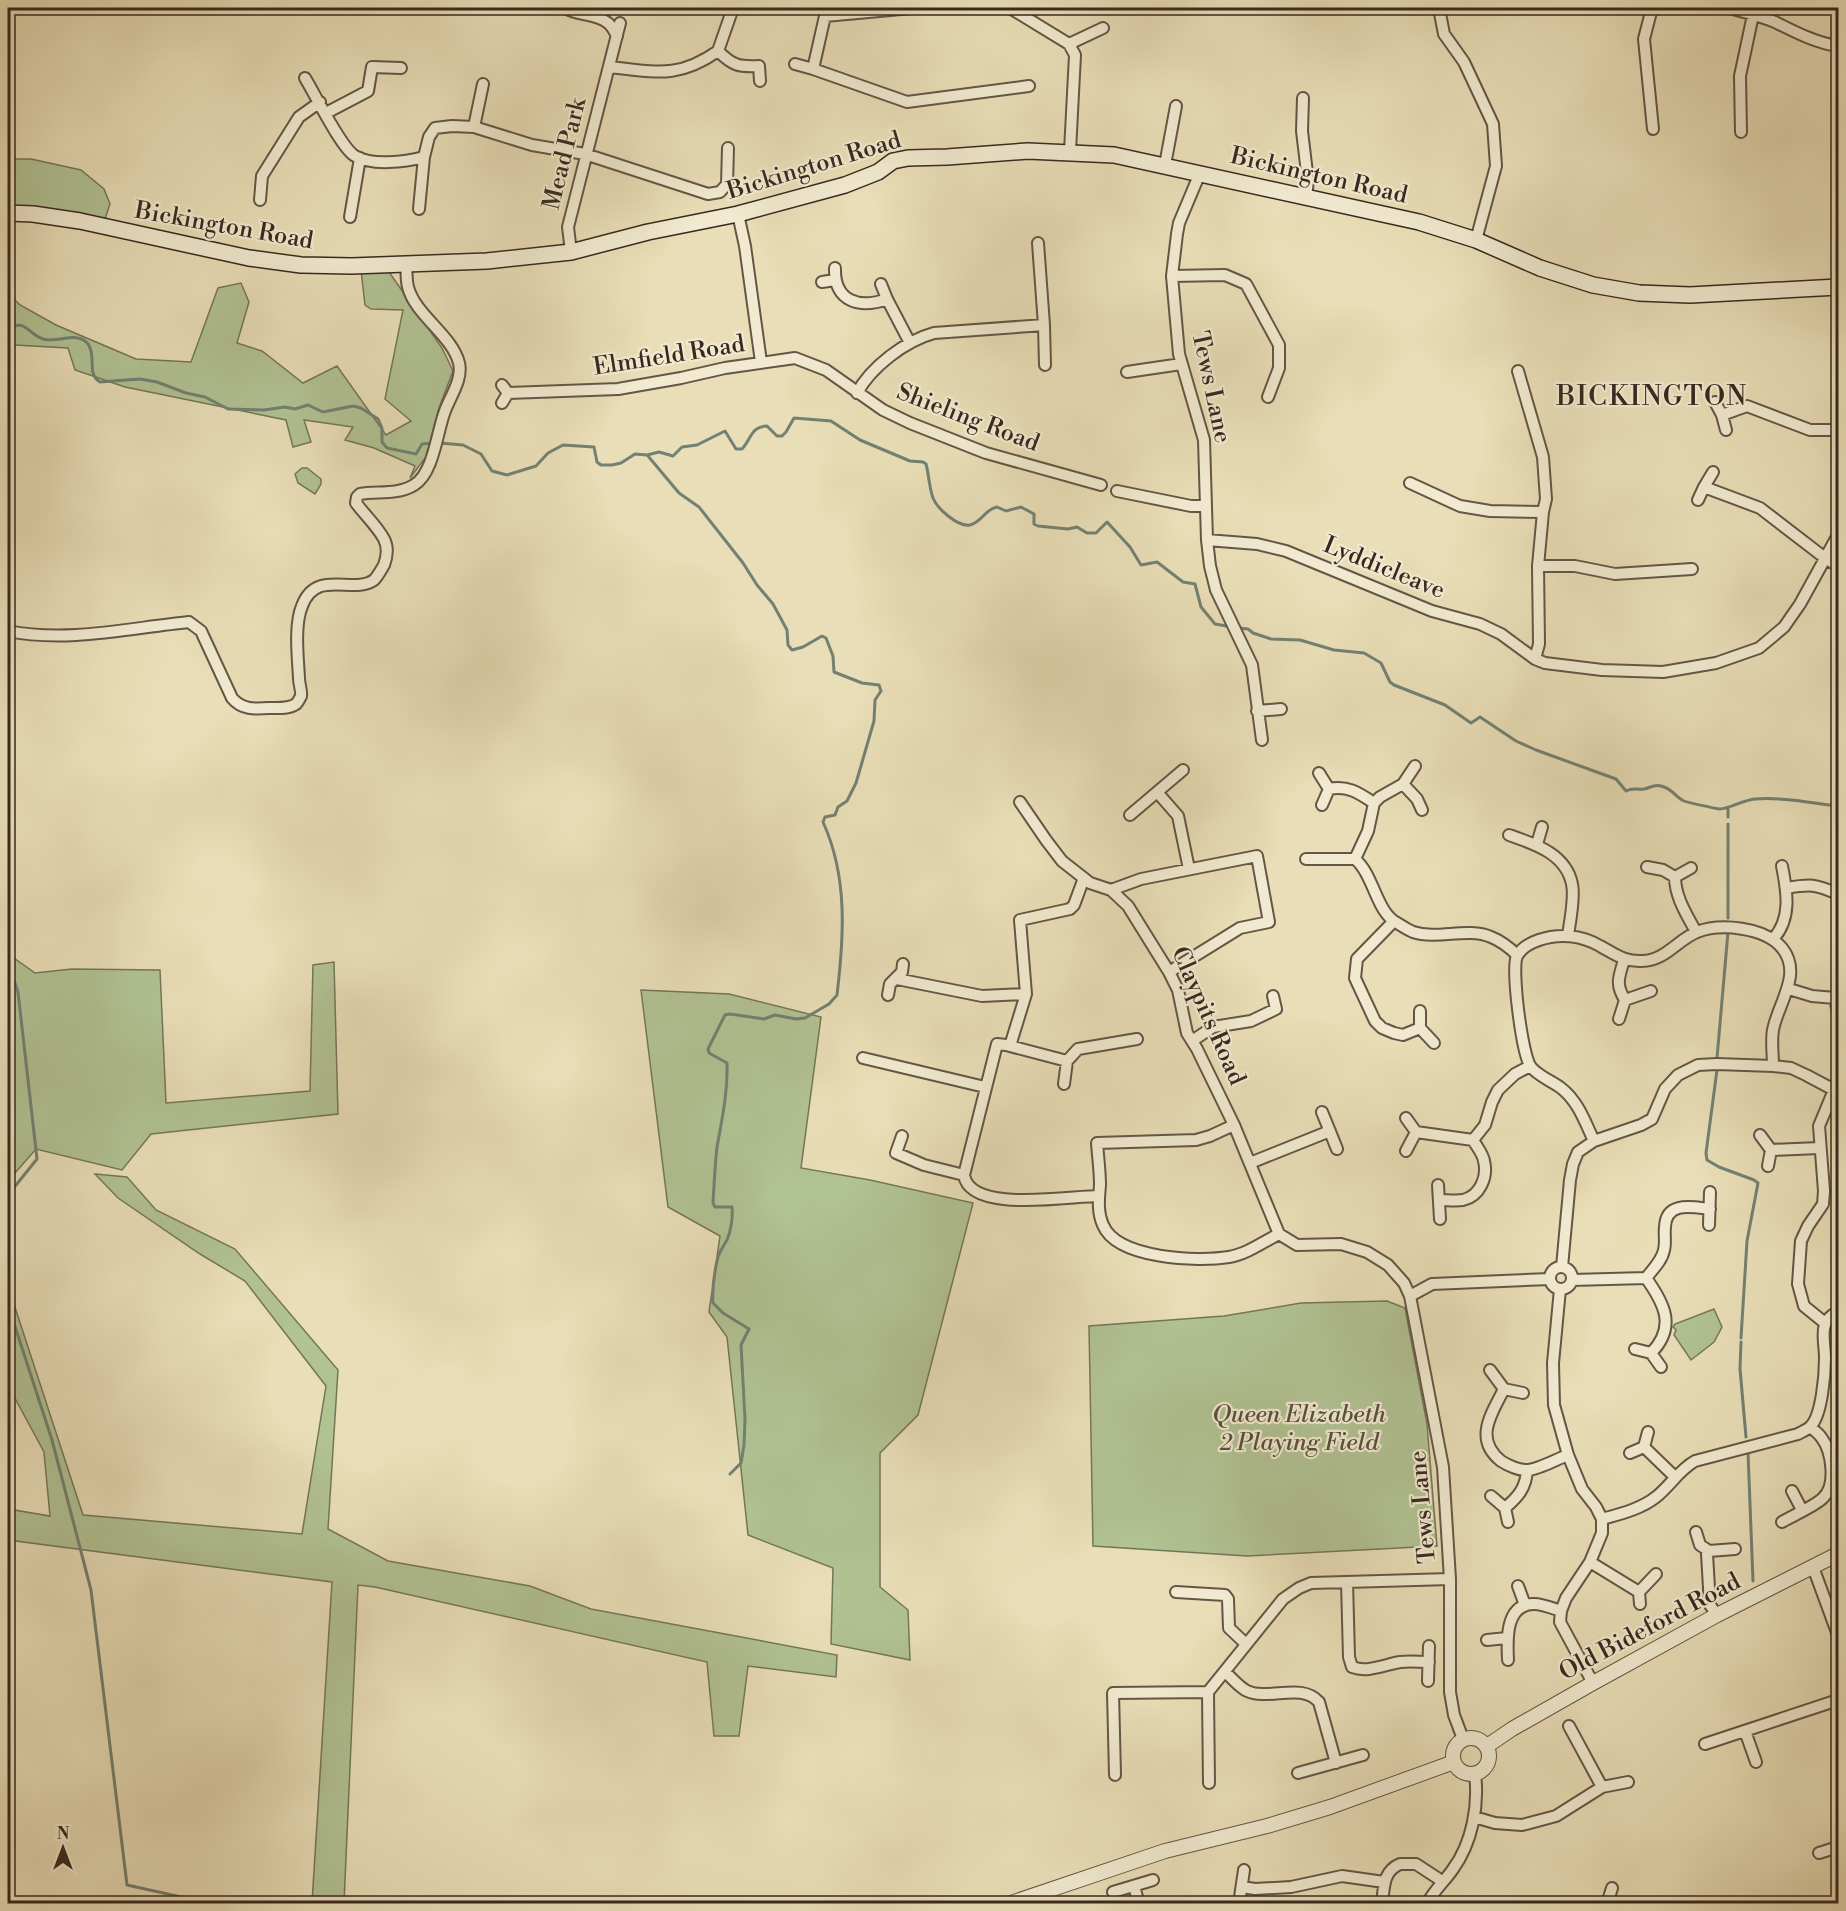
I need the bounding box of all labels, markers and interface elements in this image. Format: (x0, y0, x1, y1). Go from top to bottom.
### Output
street label: Mead Park (537, 94, 594, 213)
street label: Bickington Road (722, 125, 905, 207)
street label: Bickington Road (1227, 141, 1411, 211)
street label: Bickington Road (131, 195, 316, 257)
street label: Tews Lane (1185, 328, 1237, 446)
street label: Elmfield Road (591, 329, 747, 383)
street label: Shieling Road (892, 377, 1044, 459)
district label: BICKINGTON (1555, 380, 1748, 414)
street label: Lyddicleave (1319, 530, 1449, 606)
street label: Claypits Road (1164, 942, 1252, 1090)
park label: Queen Elizabeth 2 Playing Field (1212, 1400, 1386, 1458)
street label: Tews Lane (1403, 1449, 1443, 1565)
street label: Old Bideford Road (1554, 1566, 1746, 1687)
north arrow (33, 1818, 93, 1878)
text: N (57, 1824, 70, 1844)

